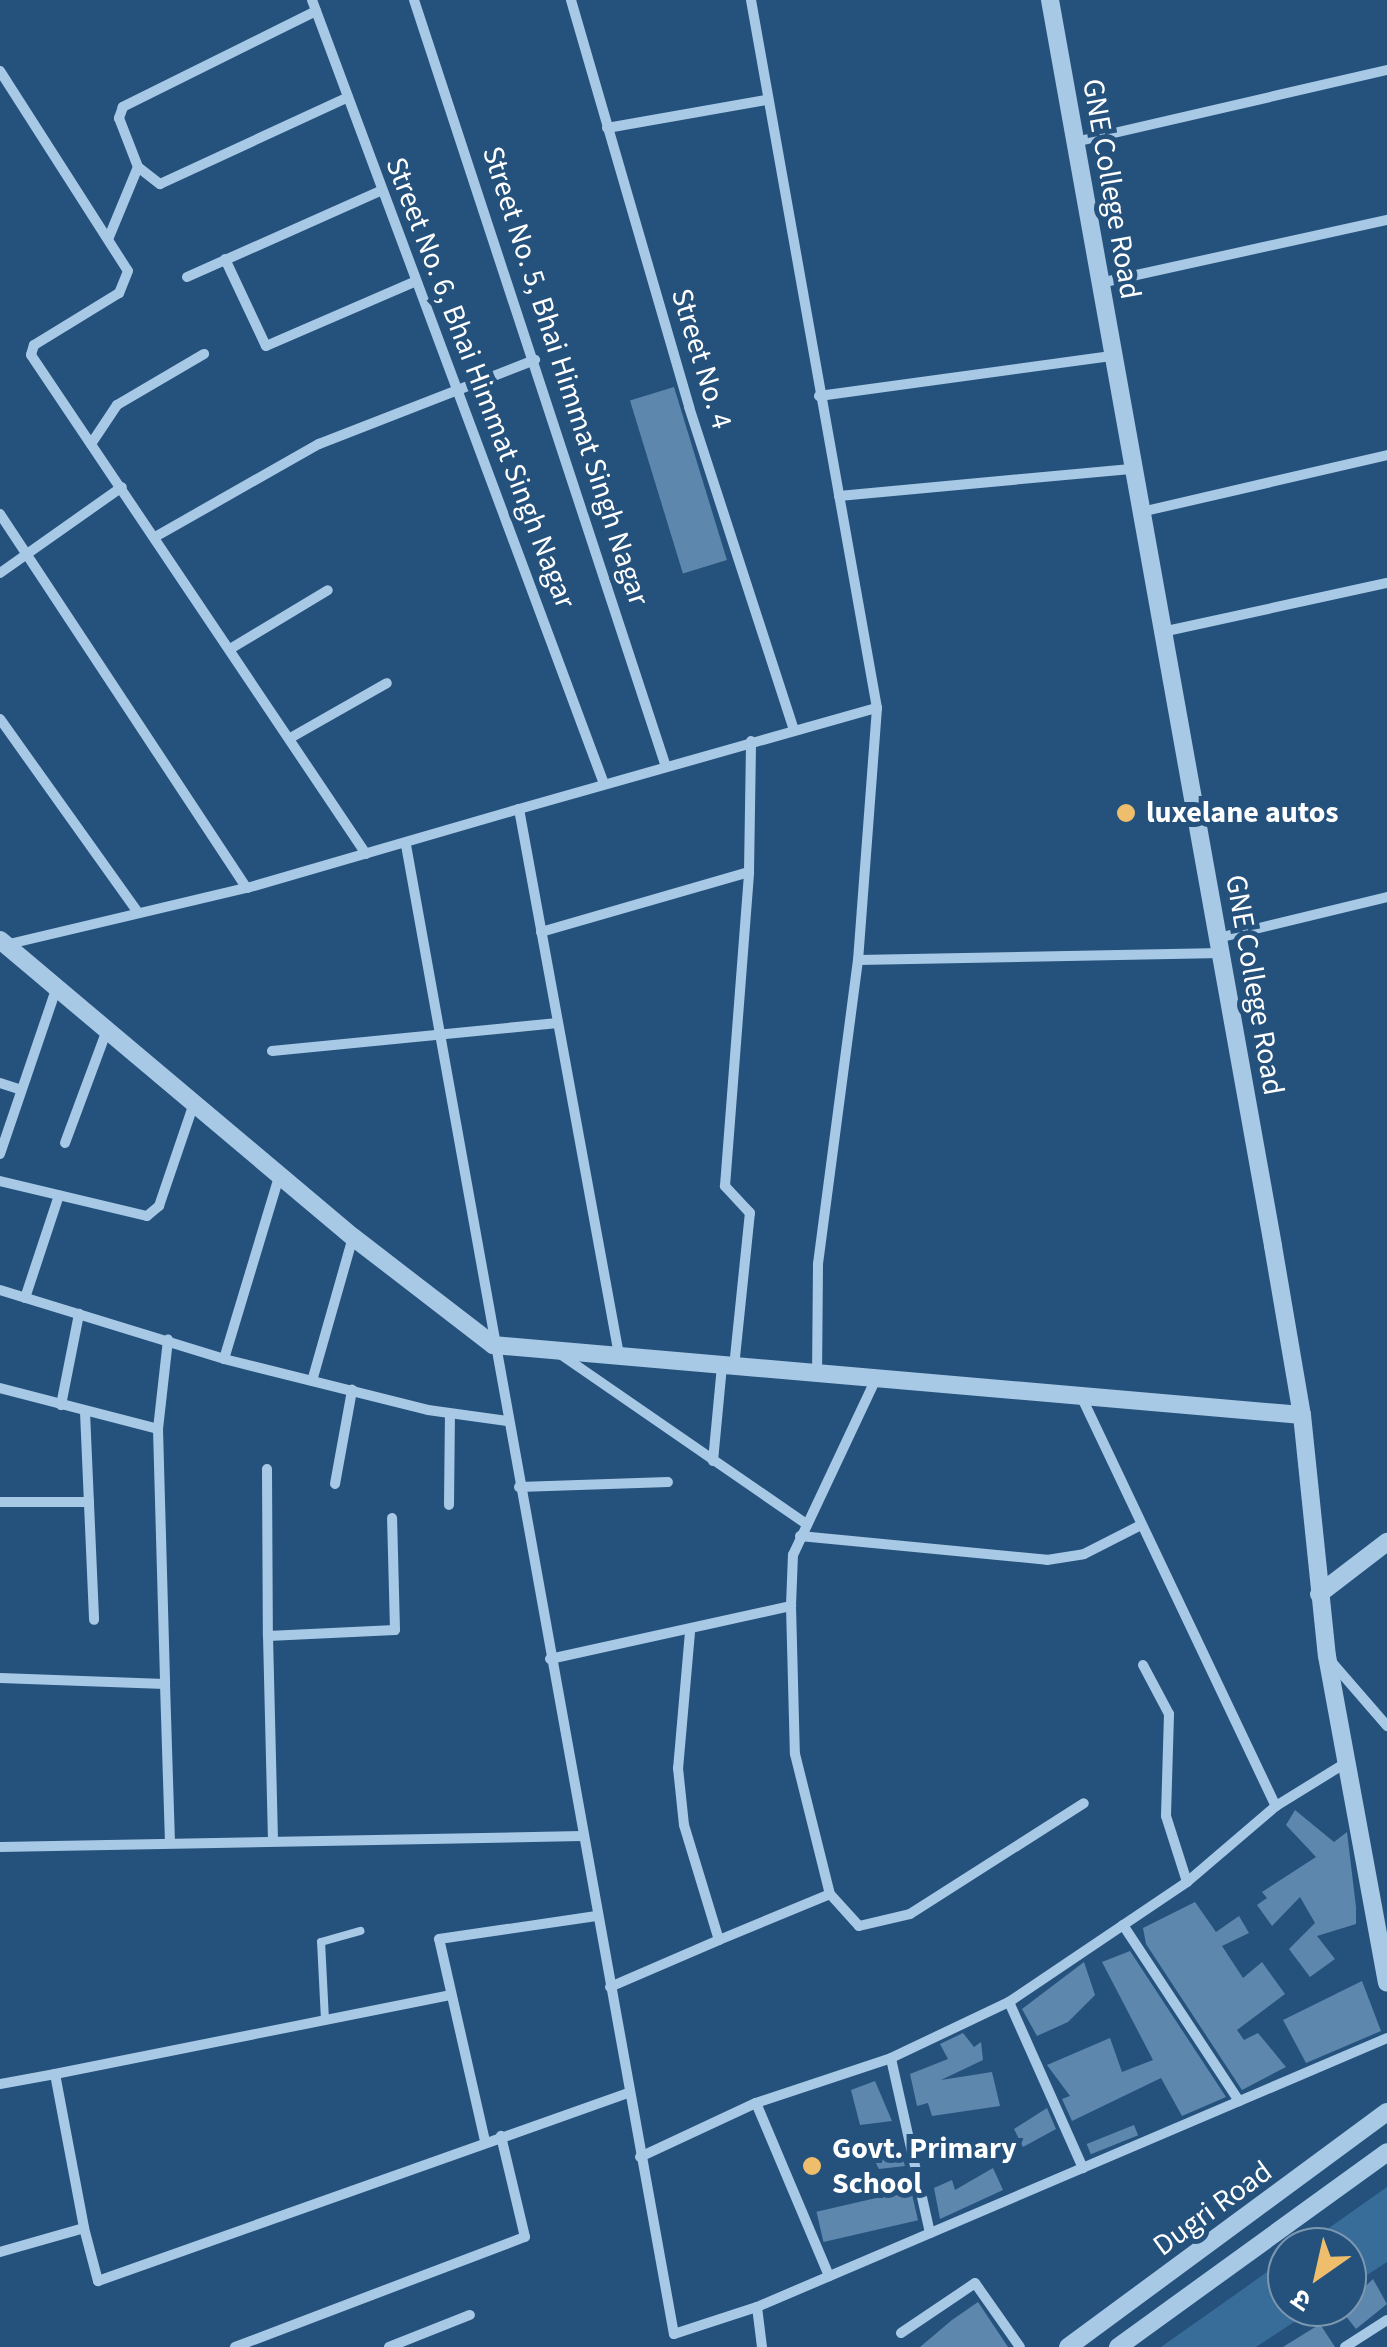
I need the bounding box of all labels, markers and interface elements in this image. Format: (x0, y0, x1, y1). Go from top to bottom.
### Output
street label: GNE College Road (1074, 76, 1148, 302)
street label: Street No. 5, Bhai Himmat Singh Nagar (474, 142, 656, 610)
street label: Street No. 6, Bhai Himmat Singh Nagar (377, 152, 583, 614)
street label: Street No. 4 (663, 284, 739, 434)
place label: luxelane autos (1146, 795, 1338, 831)
marker: luxelane autos (1115, 802, 1137, 824)
street label: GNE College Road (1217, 872, 1291, 1098)
place label: Govt. Primary School (832, 2131, 1017, 2202)
street label: Dugri Road (1147, 2154, 1279, 2264)
marker: Govt. Primary School (801, 2155, 823, 2177)
north arrow (1267, 2227, 1367, 2327)
text: उ (1283, 2279, 1319, 2321)

